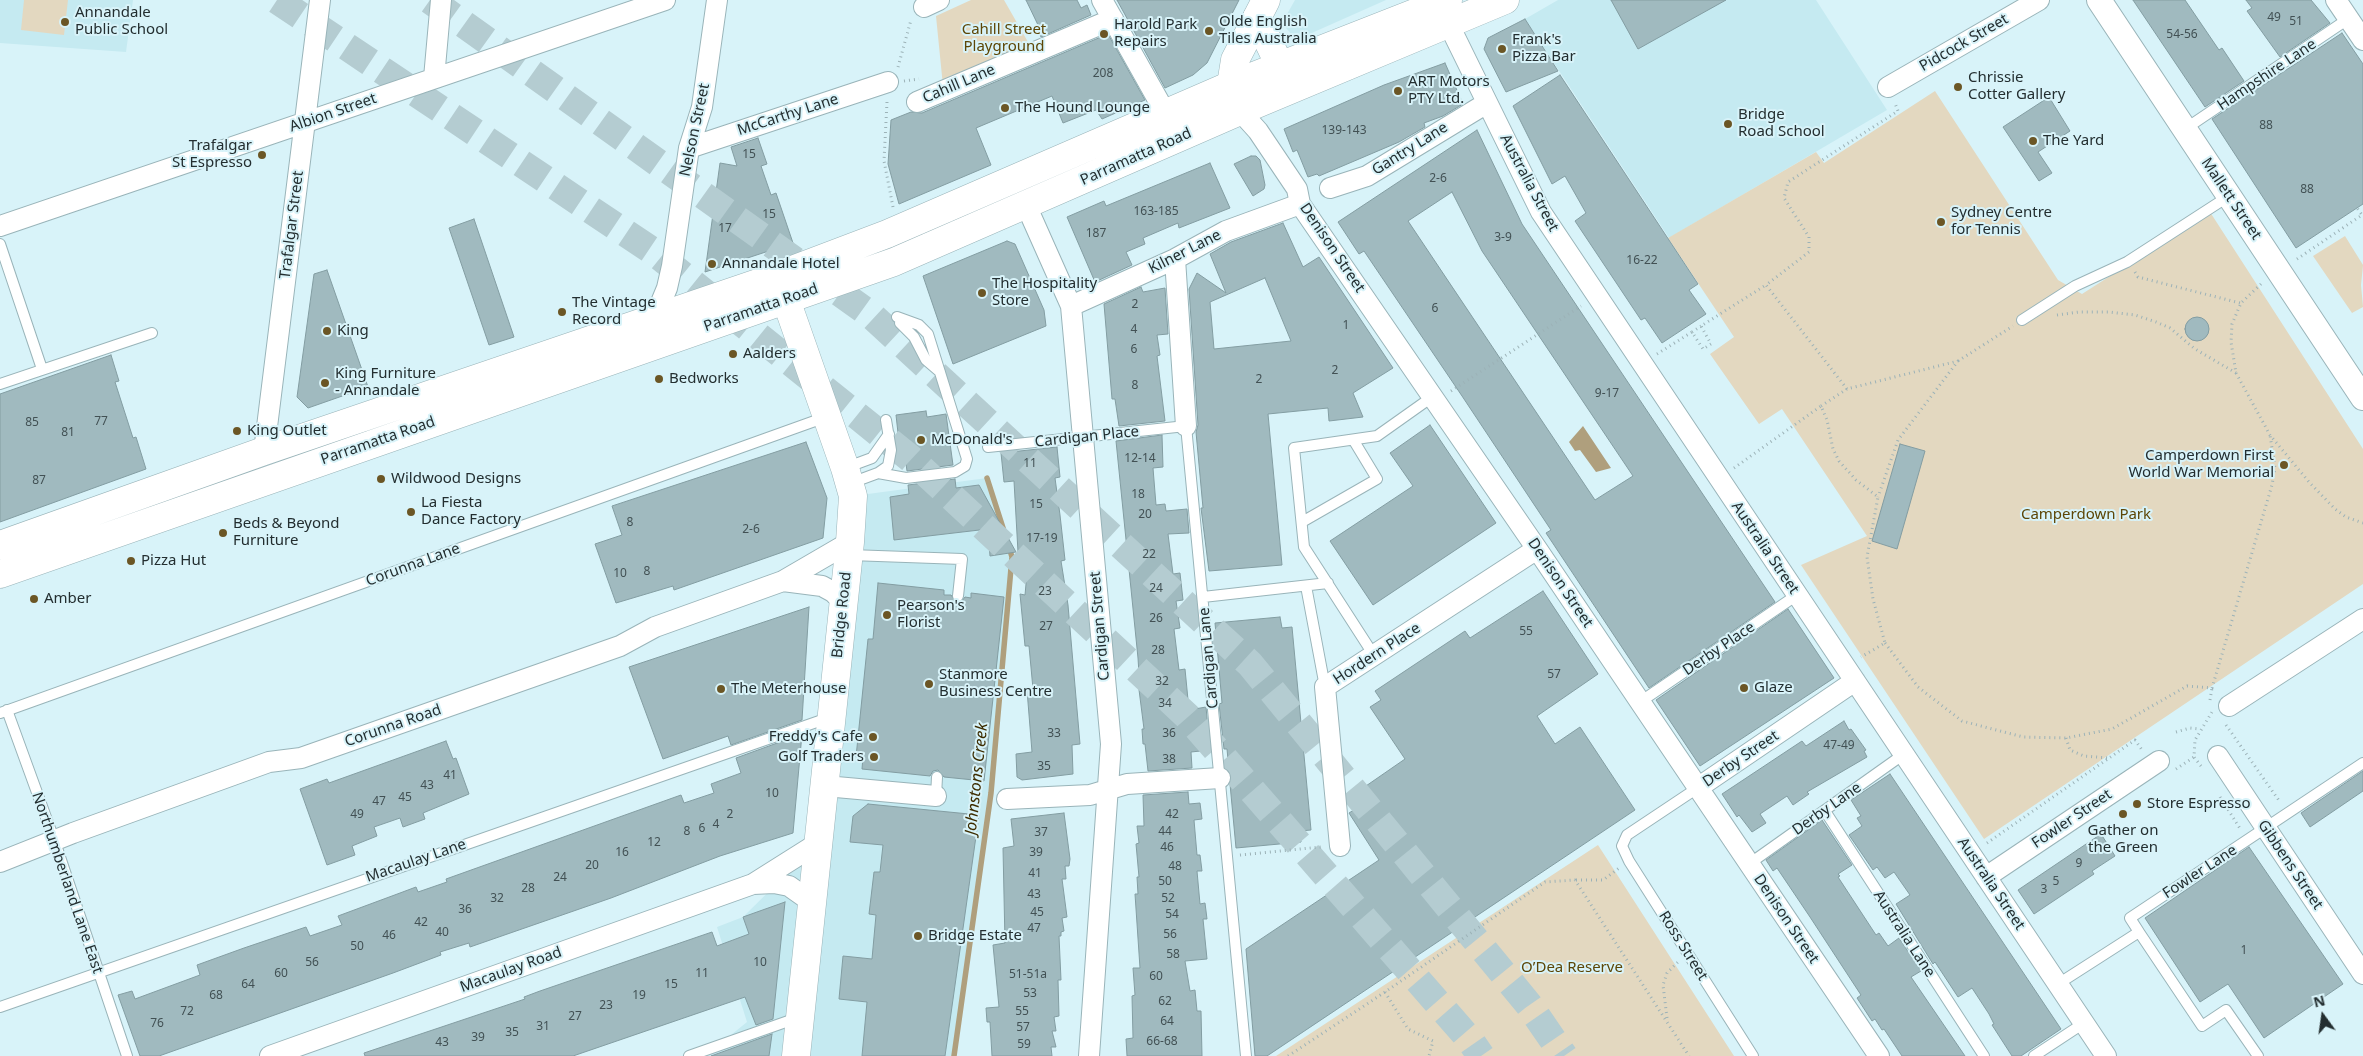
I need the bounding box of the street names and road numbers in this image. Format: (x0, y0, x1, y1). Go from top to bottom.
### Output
street label: Pidcock Street (1916, 10, 2012, 76)
street label: Hampshire Lane (2214, 35, 2320, 115)
street label: Cahill Lane (920, 61, 998, 107)
street label: Nelson Street (676, 82, 714, 178)
street label: Albion Street (287, 90, 379, 136)
street label: McCarthy Lane (735, 90, 841, 140)
street label: Gantry Lane (1369, 119, 1451, 179)
street label: Parramatta Road (1078, 124, 1194, 190)
street label: Australia Street (1496, 131, 1562, 235)
street label: Mallett Street (2197, 155, 2265, 243)
street label: Trafalgar Street (276, 170, 308, 280)
street label: Denison Street (1295, 200, 1369, 296)
street label: Kilner Lane (1146, 226, 1224, 278)
street label: Parramatta Road (702, 280, 820, 336)
street label: Parramatta Road (319, 413, 437, 469)
street label: Cardigan Place (1034, 423, 1140, 451)
street label: Australia Street (1727, 498, 1803, 598)
street label: Denison Street (1523, 535, 1597, 631)
street label: Corunna Lane (363, 540, 463, 590)
street label: Bridge Road (829, 571, 855, 659)
street label: Cardigan Street (1086, 571, 1114, 681)
street label: Cardigan Lane (1196, 607, 1222, 709)
street label: Derby Place (1680, 618, 1758, 680)
street label: Hordern Place (1330, 619, 1424, 689)
street label: Corunna Road (342, 701, 444, 751)
street label: Derby Street (1700, 727, 1782, 791)
street label: Derby Lane (1789, 779, 1865, 839)
street label: Fowler Street (2029, 786, 2115, 852)
street label: Northumberland Lane East (27, 790, 107, 976)
street label: Gibbens Street (2253, 817, 2327, 913)
street label: Australia Street (1953, 834, 2029, 934)
street label: Macaulay Lane (364, 835, 468, 887)
street label: Fowler Lane (2160, 841, 2240, 903)
street label: Denison Street (1749, 871, 1823, 967)
street label: Australia Lane (1869, 887, 1939, 981)
street label: Ross Street (1655, 908, 1711, 984)
street label: Macaulay Road (458, 943, 564, 997)

